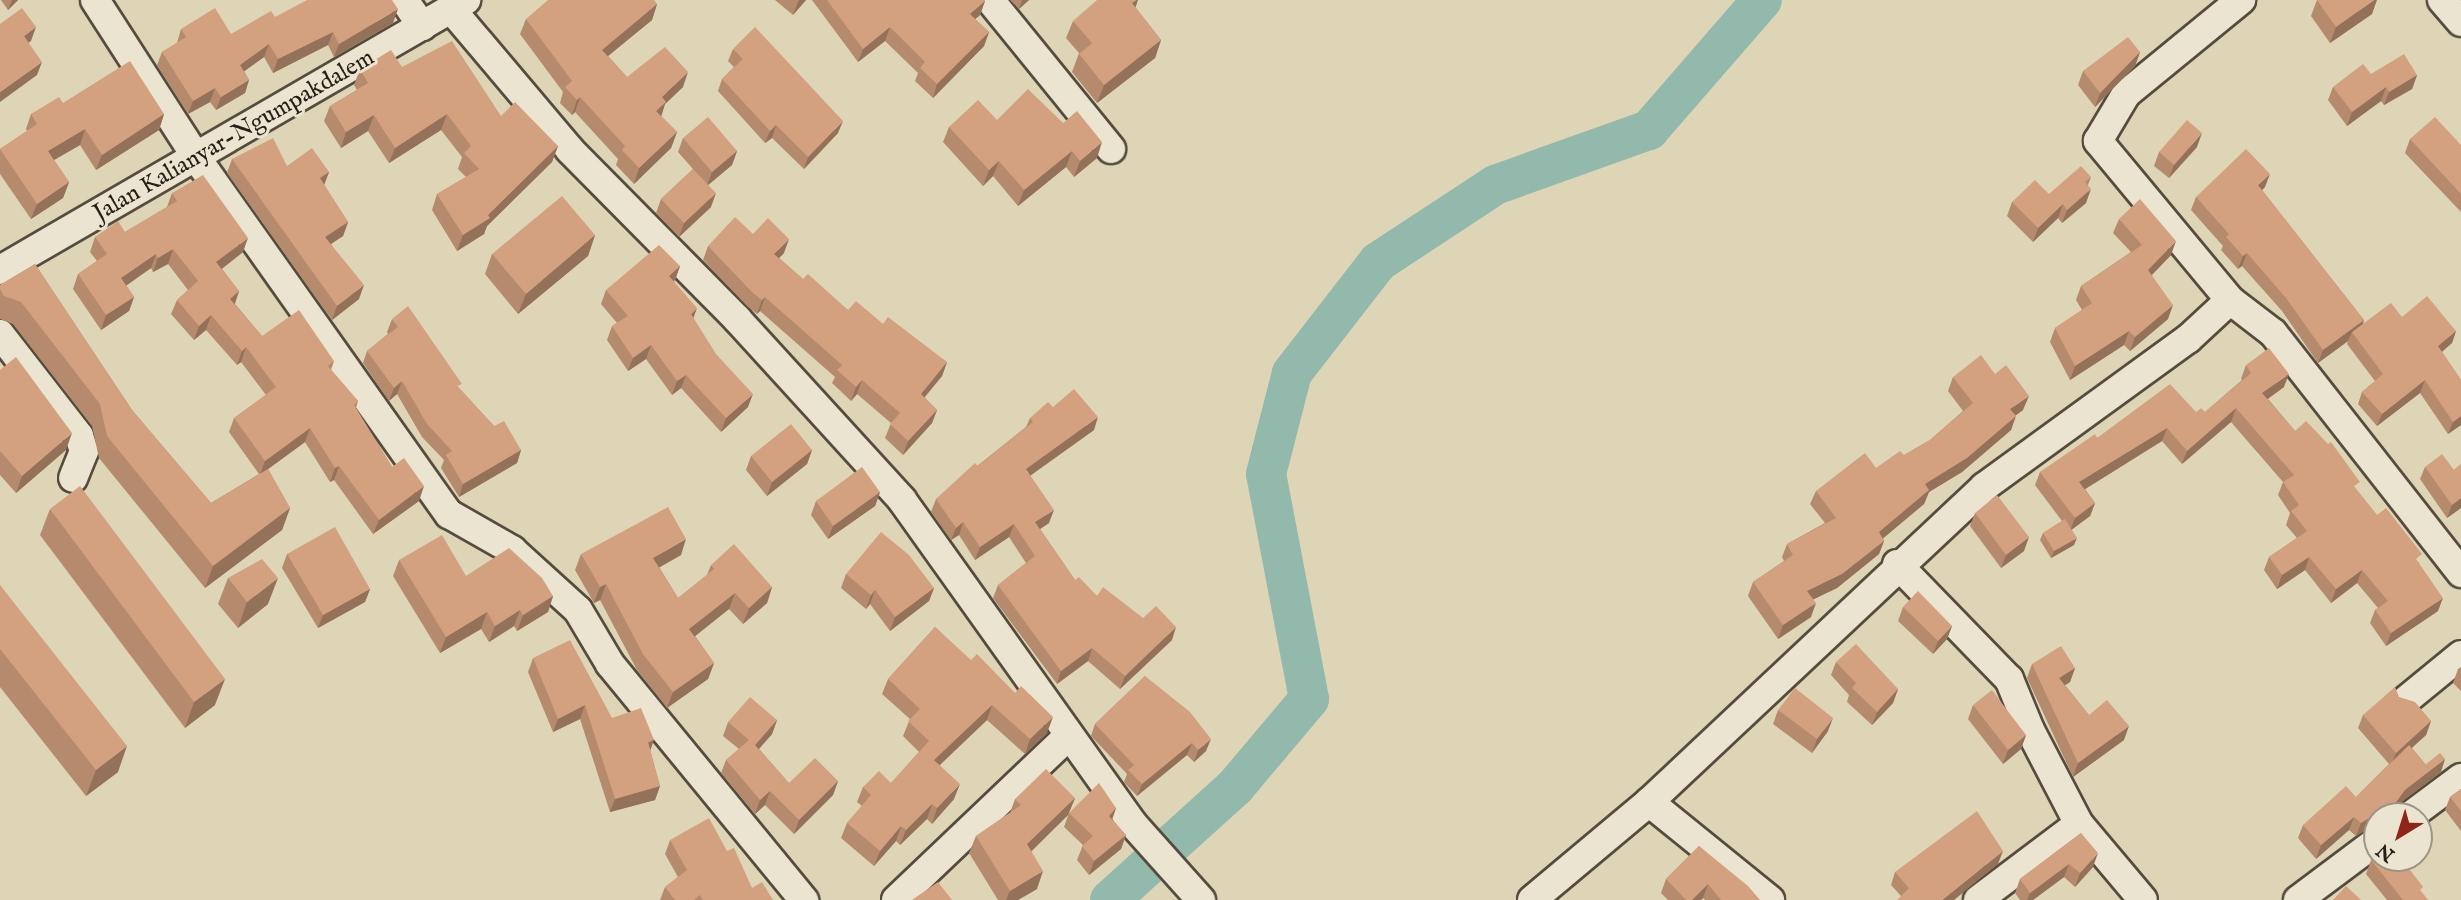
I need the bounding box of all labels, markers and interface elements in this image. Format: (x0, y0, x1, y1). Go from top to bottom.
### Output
street label: Jalan Kalianyar-Ngumpakdalem (88, 44, 380, 228)
north arrow (2363, 802, 2433, 872)
text: N (2372, 837, 2400, 866)

